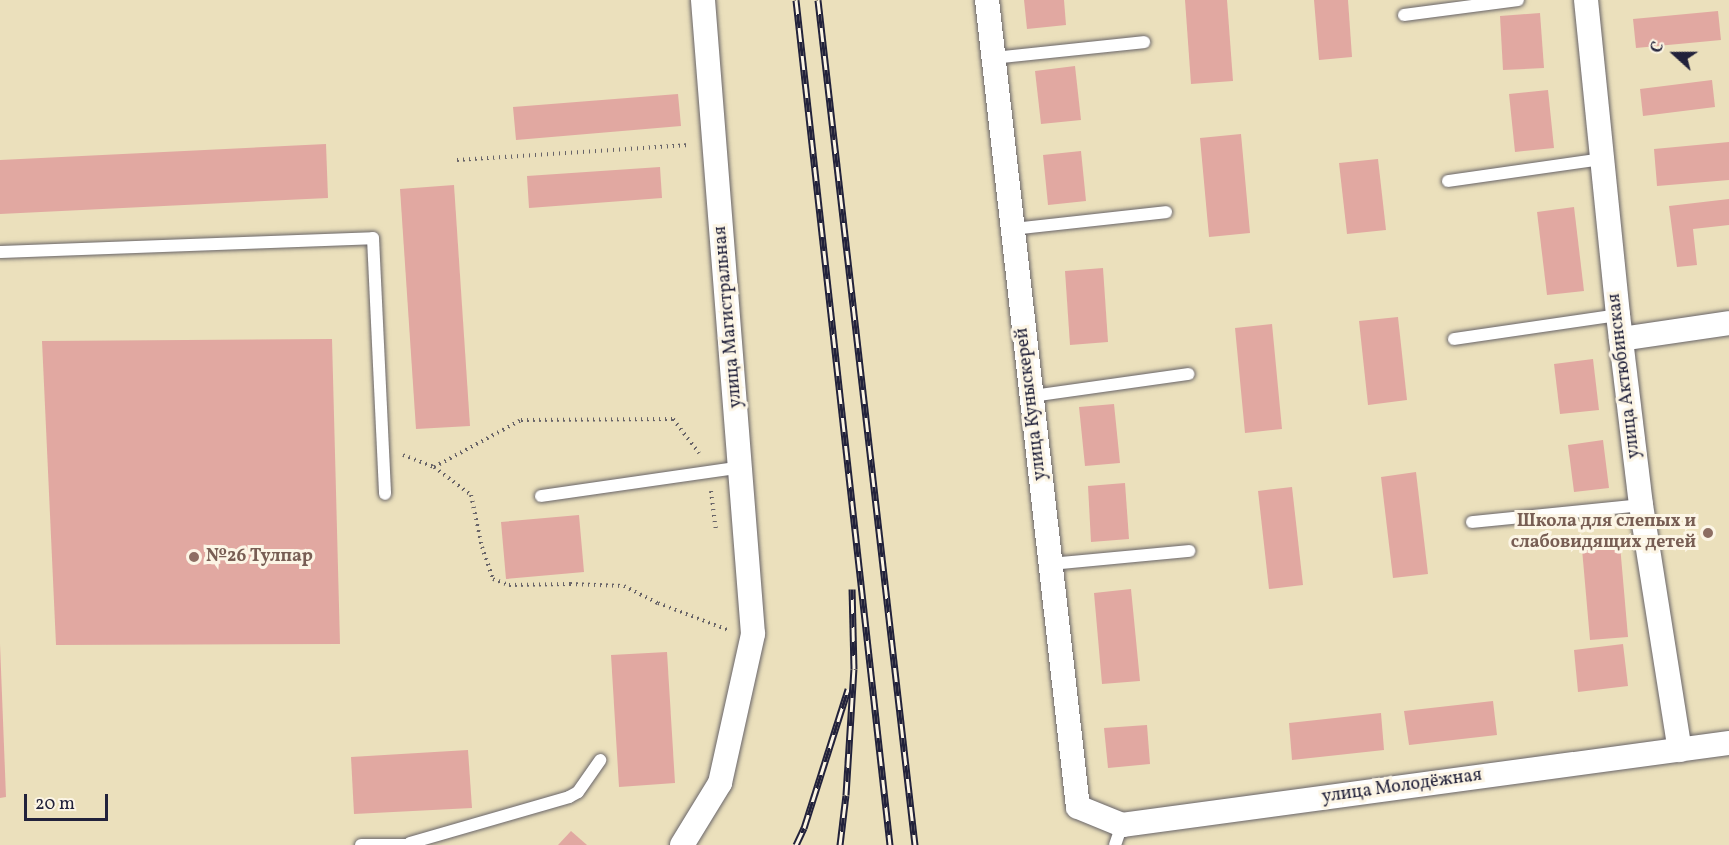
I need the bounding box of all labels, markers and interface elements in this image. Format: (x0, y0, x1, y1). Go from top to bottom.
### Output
north arrow (1645, 24, 1705, 84)
text: С (1646, 39, 1670, 56)
street label: улица Магистральная (710, 225, 748, 409)
street label: улица Актюбинская (1604, 292, 1646, 460)
street label: улица Куныскерей (1012, 326, 1052, 482)
place label: Школа для слепых и слабовидящих детей (1511, 512, 1696, 554)
marker: Школа для слепых и слабовидящих детей (1701, 526, 1715, 540)
place label: №26 Тулпар (206, 546, 313, 568)
marker: №26 Тулпар (187, 550, 201, 564)
street label: улица Молодёжная (1321, 765, 1483, 809)
scale bar (27, 782, 111, 820)
text: 20 m (35, 792, 75, 817)

